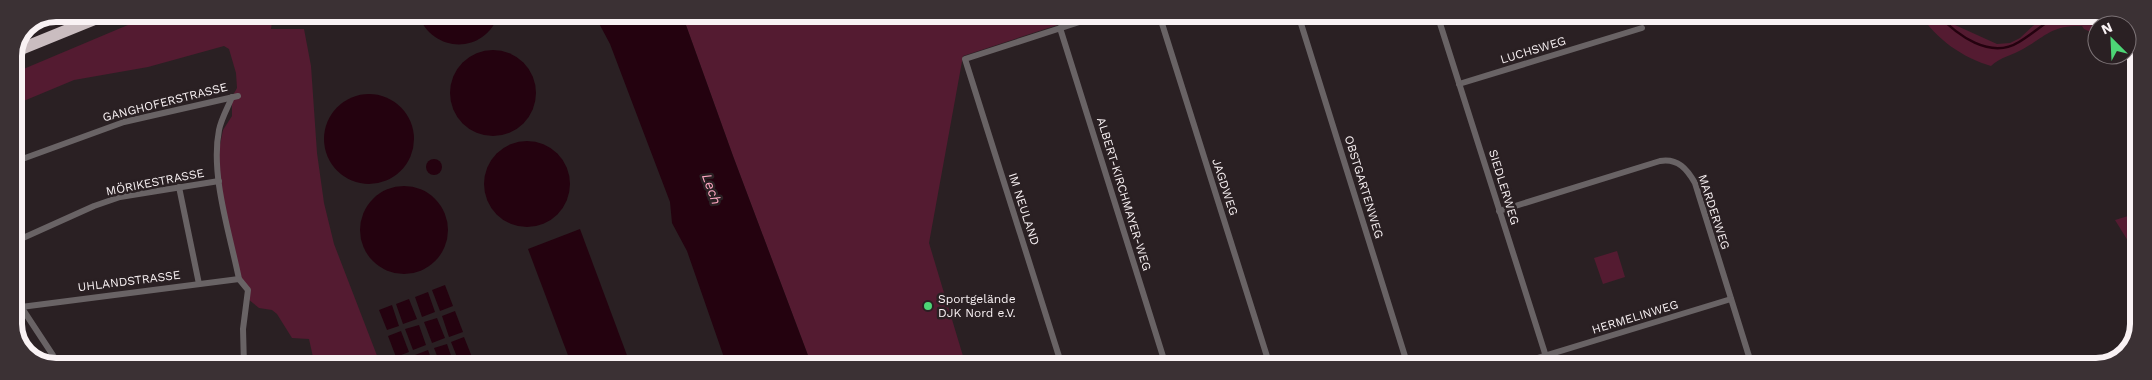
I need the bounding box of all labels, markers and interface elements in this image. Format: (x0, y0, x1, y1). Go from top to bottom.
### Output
north arrow (2087, 15, 2137, 65)
text: N (2099, 19, 2115, 38)
street label: LUCHSWEG (1499, 33, 1567, 67)
street label: GANGHOFERSTRASSE (101, 80, 229, 124)
street label: ALBERT-KIRCHMAYER-WEG (1094, 116, 1154, 272)
street label: OBSTGARTENWEG (1342, 134, 1386, 240)
street label: SIEDLERWEG (1486, 148, 1522, 226)
street label: JAGDWEG (1209, 157, 1241, 217)
street label: MÖRIKESTRASSE (105, 166, 206, 198)
water label: Lech (699, 171, 725, 207)
street label: IM NEULAND (1006, 171, 1042, 247)
street label: MARDERWEG (1695, 173, 1733, 251)
street label: UHLANDSTRASSE (77, 268, 181, 294)
place label: Sportgelände DJK Nord e.V. (938, 292, 1016, 320)
street label: HERMELINWEG (1590, 297, 1680, 337)
marker: Sportgelände DJK Nord e.V. (922, 300, 934, 312)

